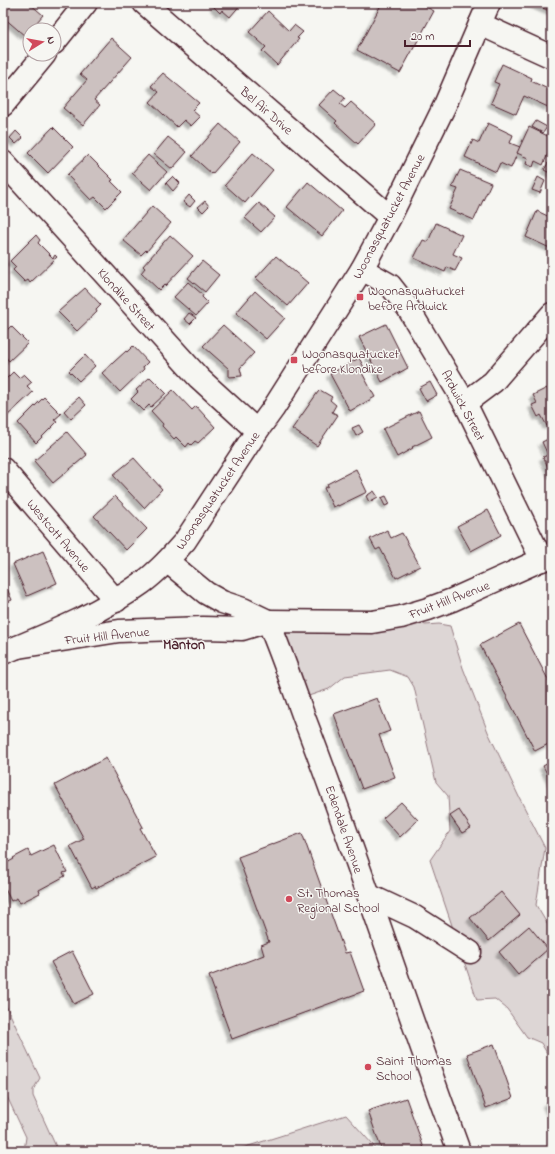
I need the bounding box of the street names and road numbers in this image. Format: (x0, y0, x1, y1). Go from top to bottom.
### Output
street label: Bel Air Drive (235, 82, 297, 140)
street label: Woonasquatucket Avenue (348, 151, 430, 283)
street label: Klondike Street (92, 264, 160, 336)
street label: Ardwick Street (436, 367, 490, 445)
street label: Woonasquatucket Avenue (171, 428, 265, 554)
street label: Westcott Avenue (22, 495, 94, 577)
street label: Fruit Hill Avenue (405, 576, 493, 625)
street label: Fruit Hill Avenue (63, 623, 151, 650)
street label: Edendale Avenue (320, 783, 368, 876)

